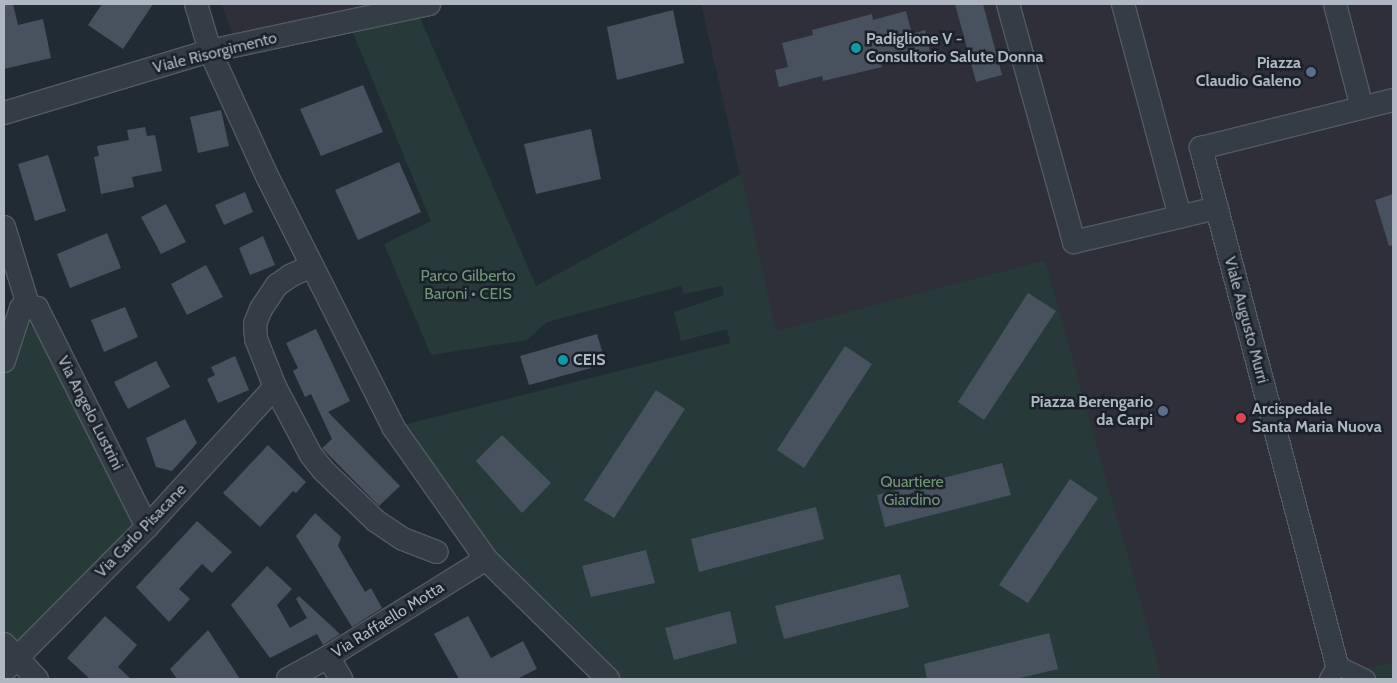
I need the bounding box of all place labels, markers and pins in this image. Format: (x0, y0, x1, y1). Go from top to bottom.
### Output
place label: Padiglione V - Consultorio Salute Donna (866, 29, 1043, 67)
marker: Padiglione V - Consultorio Salute Donna (850, 42, 862, 54)
place label: Piazza Claudio Galeno (1196, 53, 1301, 91)
marker: Piazza Claudio Galeno (1305, 66, 1317, 78)
place label: CEIS (573, 350, 606, 370)
marker: CEIS (557, 354, 569, 366)
place label: Piazza Berengario da Carpi (1030, 392, 1153, 430)
place label: Arcispedale Santa Maria Nuova (1252, 399, 1382, 437)
marker: Piazza Berengario da Carpi (1157, 405, 1169, 417)
marker: Arcispedale Santa Maria Nuova (1234, 411, 1248, 425)

